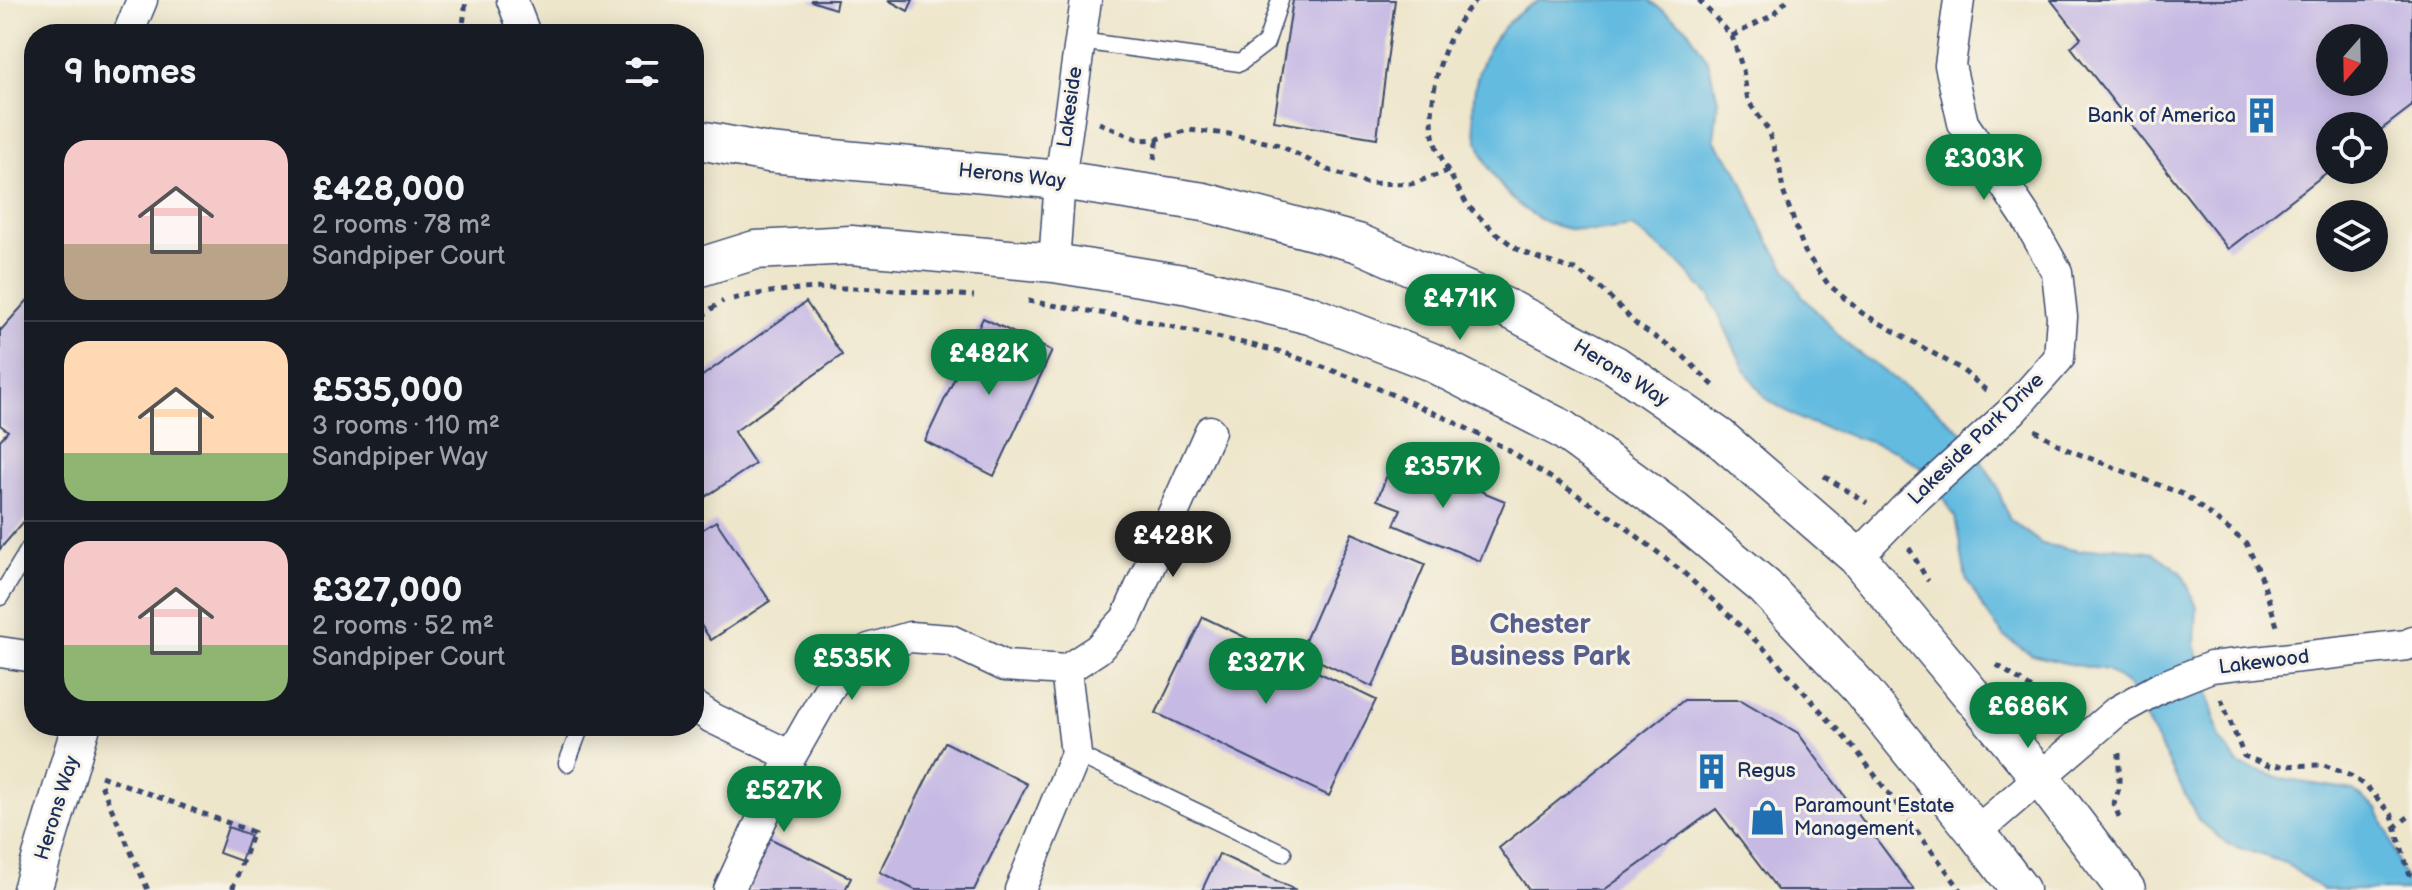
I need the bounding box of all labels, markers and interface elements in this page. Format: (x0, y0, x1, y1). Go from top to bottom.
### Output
north arrow (2316, 24, 2388, 96)
map controls (2316, 24, 2388, 272)
icon: filters (620, 50, 664, 94)
text: 9 homes (64, 52, 196, 93)
street label: Lakeside (1052, 65, 1088, 149)
building icon: Bank of America (2243, 97, 2281, 135)
place label: Bank of America (2087, 104, 2236, 128)
button: locate (2316, 112, 2388, 184)
pin: £303K (1928, 134, 2040, 202)
text: £303K (1944, 144, 2024, 175)
street label: Herons Way (957, 158, 1067, 194)
text: £428,000 (312, 169, 465, 210)
icon: home (128, 172, 224, 268)
button: layers (2316, 200, 2388, 272)
text: 2 rooms · 78 m² (312, 210, 491, 241)
text: Sandpiper Court (312, 241, 505, 272)
pin: £471K (1404, 274, 1516, 342)
text: £471K (1423, 284, 1497, 315)
pin: £482K (933, 329, 1045, 397)
street label: Herons Way (1569, 334, 1673, 412)
text: £482K (949, 339, 1029, 370)
street label: Lakeside Park Drive (1903, 368, 2049, 510)
text: £535,000 (312, 370, 463, 411)
icon: home (128, 373, 224, 469)
text: 3 rooms · 110 m² (312, 411, 500, 442)
text: Sandpiper Way (312, 442, 488, 473)
pin: £357K (1387, 442, 1499, 510)
text: £357K (1404, 452, 1482, 483)
pin: £428K (1117, 511, 1229, 579)
text: £428K (1133, 521, 1213, 552)
text: £327,000 (312, 570, 462, 611)
icon: home (128, 573, 224, 669)
district label: Chester Business Park (1449, 608, 1631, 673)
text: 2 rooms · 52 m² (312, 611, 494, 642)
pin: £535K (796, 634, 908, 702)
pin: £327K (1210, 638, 1322, 706)
text: Sandpiper Court (312, 642, 505, 673)
text: £535K (812, 644, 892, 675)
street label: Lakewood (2217, 645, 2311, 679)
text: £327K (1227, 648, 1305, 679)
pin: £686K (1972, 682, 2084, 750)
text: £686K (1988, 692, 2069, 723)
building icon: Regus (1692, 752, 1730, 790)
street label: Herons Way (30, 753, 84, 863)
place label: Regus (1737, 759, 1796, 783)
pin: £527K (728, 766, 840, 834)
text: £527K (745, 776, 823, 807)
place label: Paramount Estate Management (1794, 794, 1954, 841)
shop icon: Paramount Estate Management (1749, 798, 1787, 836)

